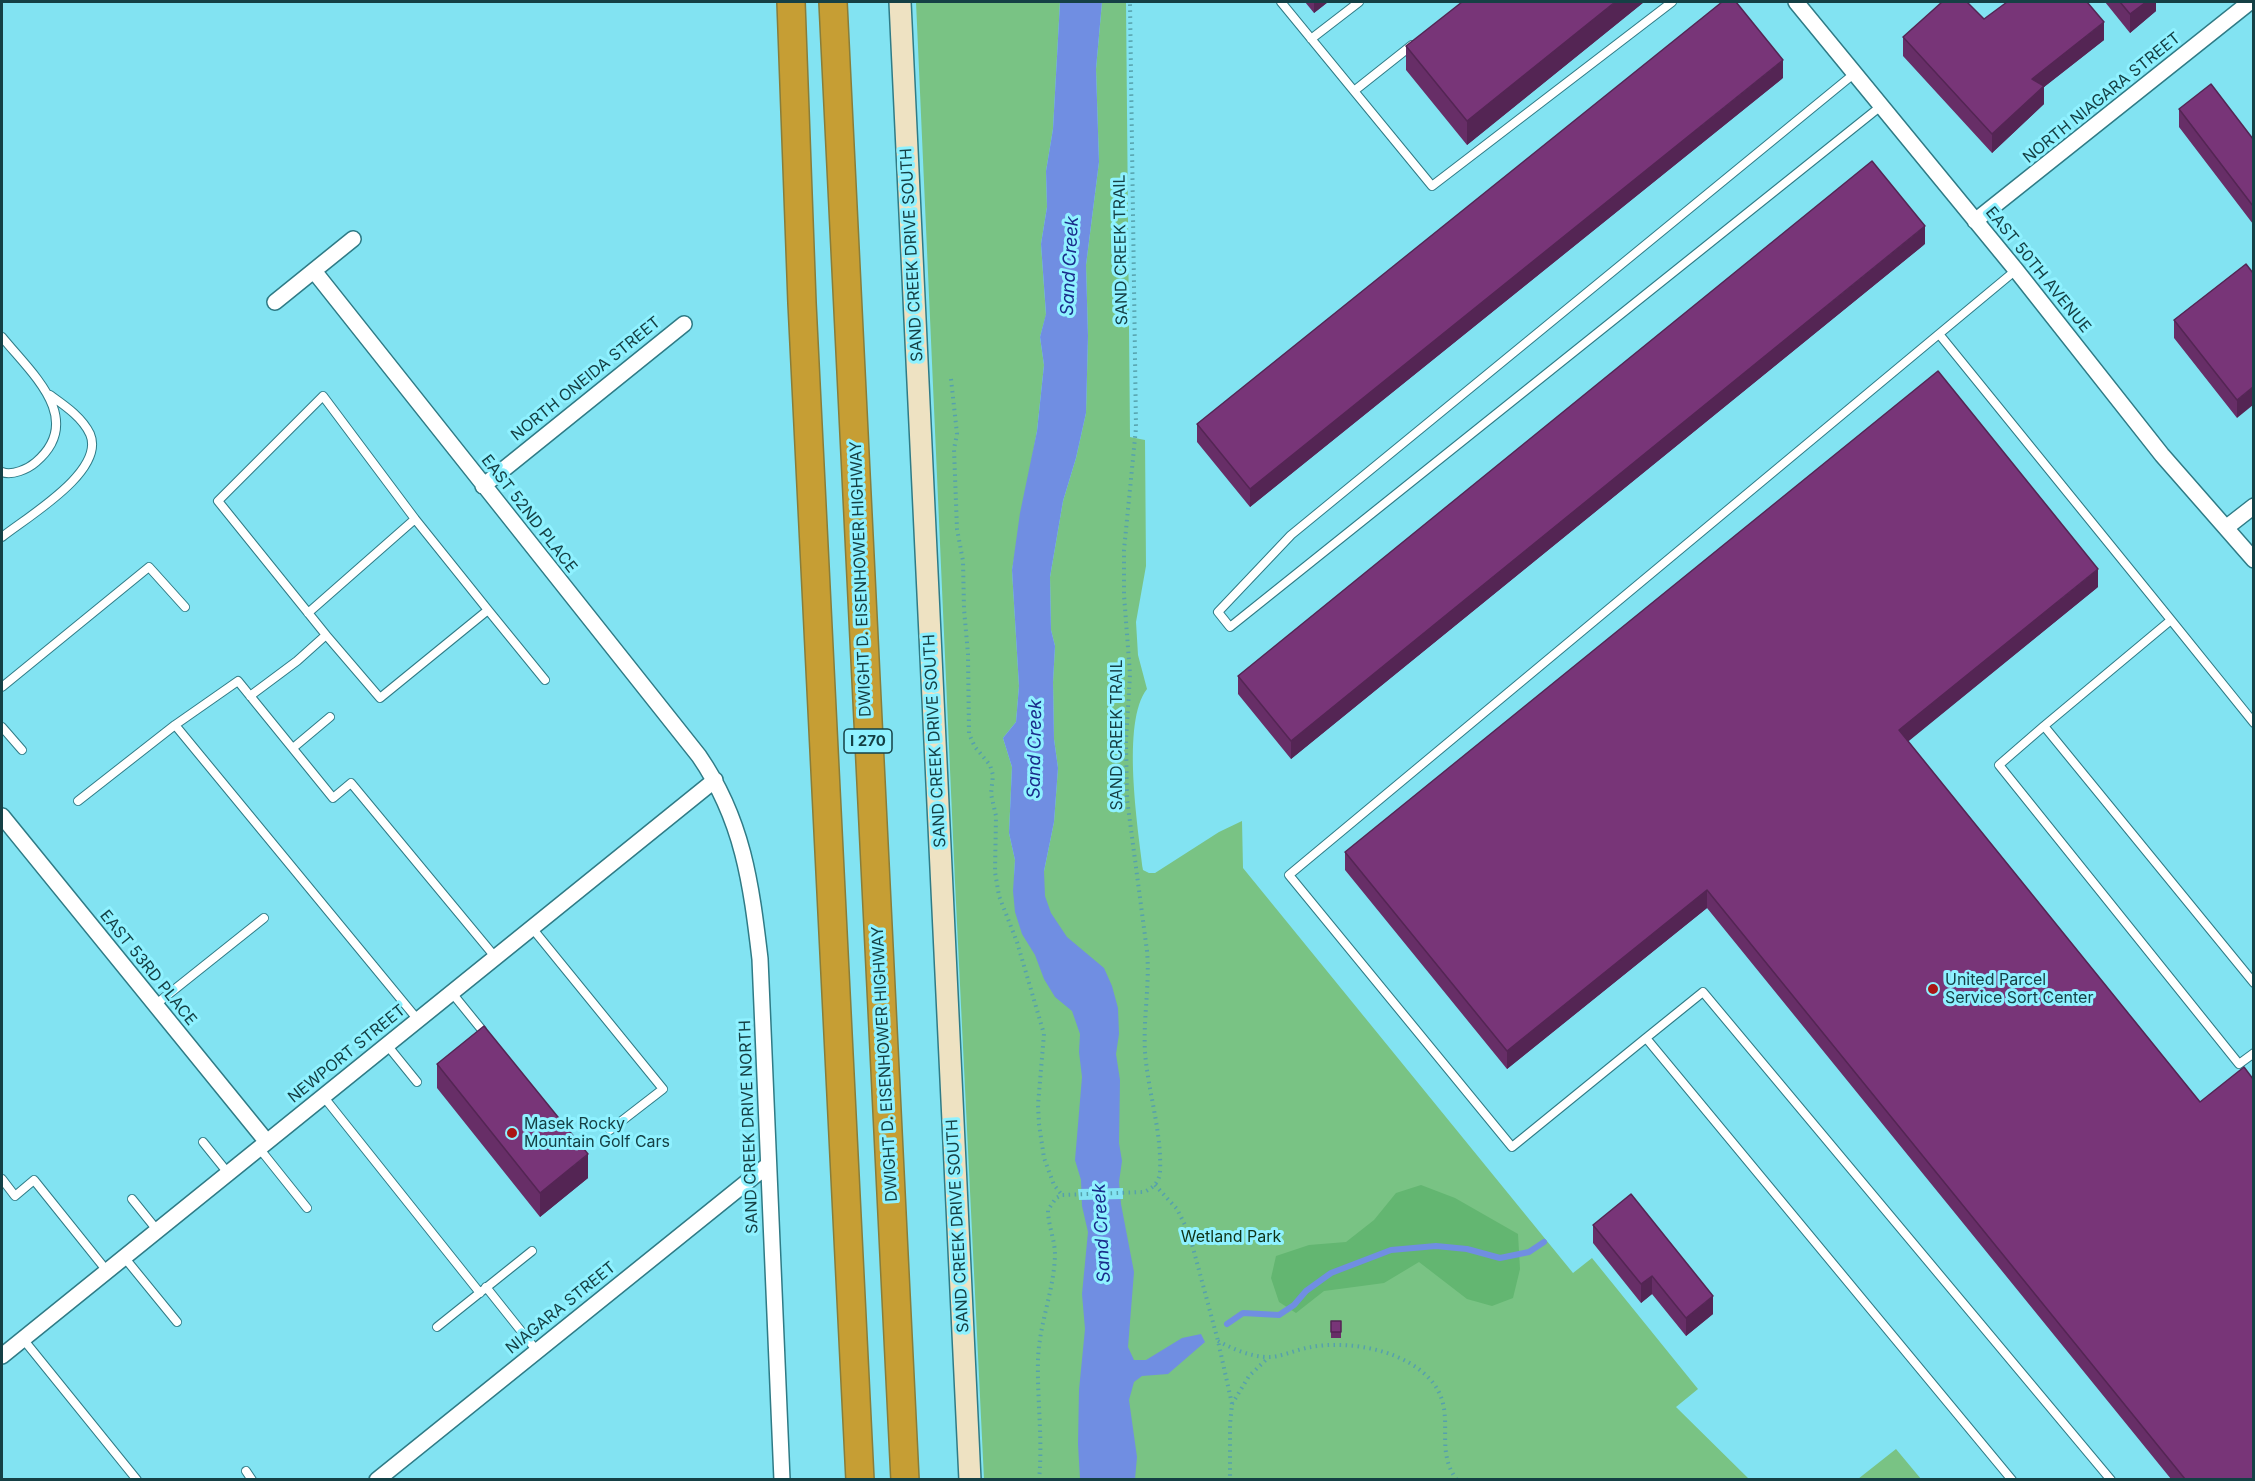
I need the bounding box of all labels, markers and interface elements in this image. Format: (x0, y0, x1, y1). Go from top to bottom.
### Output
street label: NORTH NIAGARA STREET (2019, 29, 2185, 167)
street label: SAND CREEK DRIVE SOUTH (897, 148, 927, 362)
street label: SAND CREEK TRAIL (1110, 174, 1132, 326)
street label: EAST 50TH AVENUE (1981, 203, 2095, 337)
water label: Sand Creek (1057, 216, 1083, 316)
street label: NORTH ONEIDA STREET (507, 313, 665, 445)
street label: DWIGHT D. EISENHOWER HIGHWAY (847, 441, 875, 717)
street label: EAST 52ND PLACE (477, 451, 581, 577)
street label: SAND CREEK DRIVE SOUTH (920, 634, 950, 848)
street label: SAND CREEK TRAIL (1107, 660, 1127, 810)
water label: Sand Creek (1023, 699, 1047, 799)
road number: I 270 (844, 729, 892, 753)
street label: EAST 53RD PLACE (96, 906, 200, 1030)
street label: DWIGHT D. EISENHOWER HIGHWAY (868, 926, 902, 1202)
place label: United Parcel Service Sort Center (1945, 970, 2093, 1008)
marker: United Parcel Service Sort Center (1926, 982, 1940, 996)
street label: NEWPORT STREET (284, 1001, 410, 1107)
street label: SAND CREEK DRIVE NORTH (736, 1020, 762, 1234)
place label: Masek Rocky Mountain Golf Cars (524, 1114, 670, 1152)
street label: SAND CREEK DRIVE SOUTH (943, 1119, 973, 1333)
marker: Masek Rocky Mountain Golf Cars (505, 1126, 519, 1140)
water label: Sand Creek (1089, 1183, 1115, 1283)
park label: Wetland Park (1181, 1227, 1281, 1247)
street label: NIAGARA STREET (502, 1258, 620, 1358)

